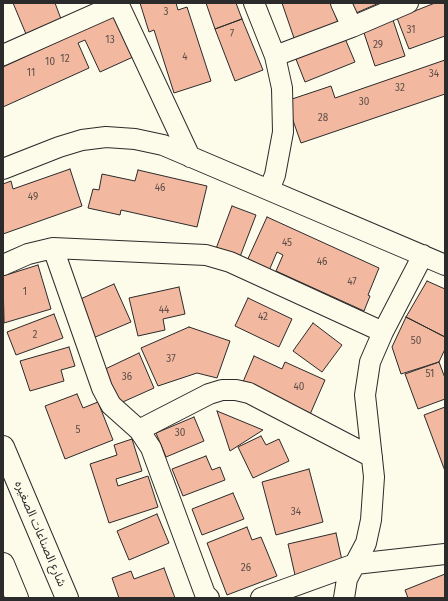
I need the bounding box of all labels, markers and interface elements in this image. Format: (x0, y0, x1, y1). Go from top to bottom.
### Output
house number: 3 (164, 6, 168, 18)
house number: 31 (406, 24, 416, 36)
house number: 7 (230, 28, 234, 40)
house number: 13 (105, 34, 115, 46)
house number: 29 (373, 39, 383, 51)
house number: 4 (182, 51, 188, 63)
house number: 12 (60, 53, 70, 65)
house number: 10 (45, 56, 55, 68)
house number: 11 (27, 67, 35, 79)
house number: 34 (429, 68, 439, 80)
house number: 32 (395, 82, 405, 94)
house number: 30 (359, 96, 369, 108)
house number: 28 (318, 112, 328, 124)
house number: 46 (155, 182, 165, 194)
house number: 49 (28, 191, 38, 203)
house number: 45 (282, 237, 292, 249)
house number: 46 (317, 256, 327, 268)
house number: 47 (347, 276, 357, 288)
house number: 1 (23, 286, 27, 298)
house number: 44 (159, 304, 169, 316)
house number: 42 (258, 311, 268, 323)
house number: 2 (33, 329, 37, 341)
house number: 50 (411, 335, 421, 347)
house number: 37 (166, 353, 176, 365)
house number: 51 (426, 368, 434, 380)
house number: 36 (122, 371, 132, 383)
house number: 40 (294, 381, 304, 393)
house number: 5 (75, 424, 81, 436)
house number: 30 (175, 427, 185, 439)
street label: شارع الصناعات الصغيره (11, 479, 69, 589)
house number: 34 (291, 506, 301, 518)
house number: 26 (241, 562, 251, 574)

